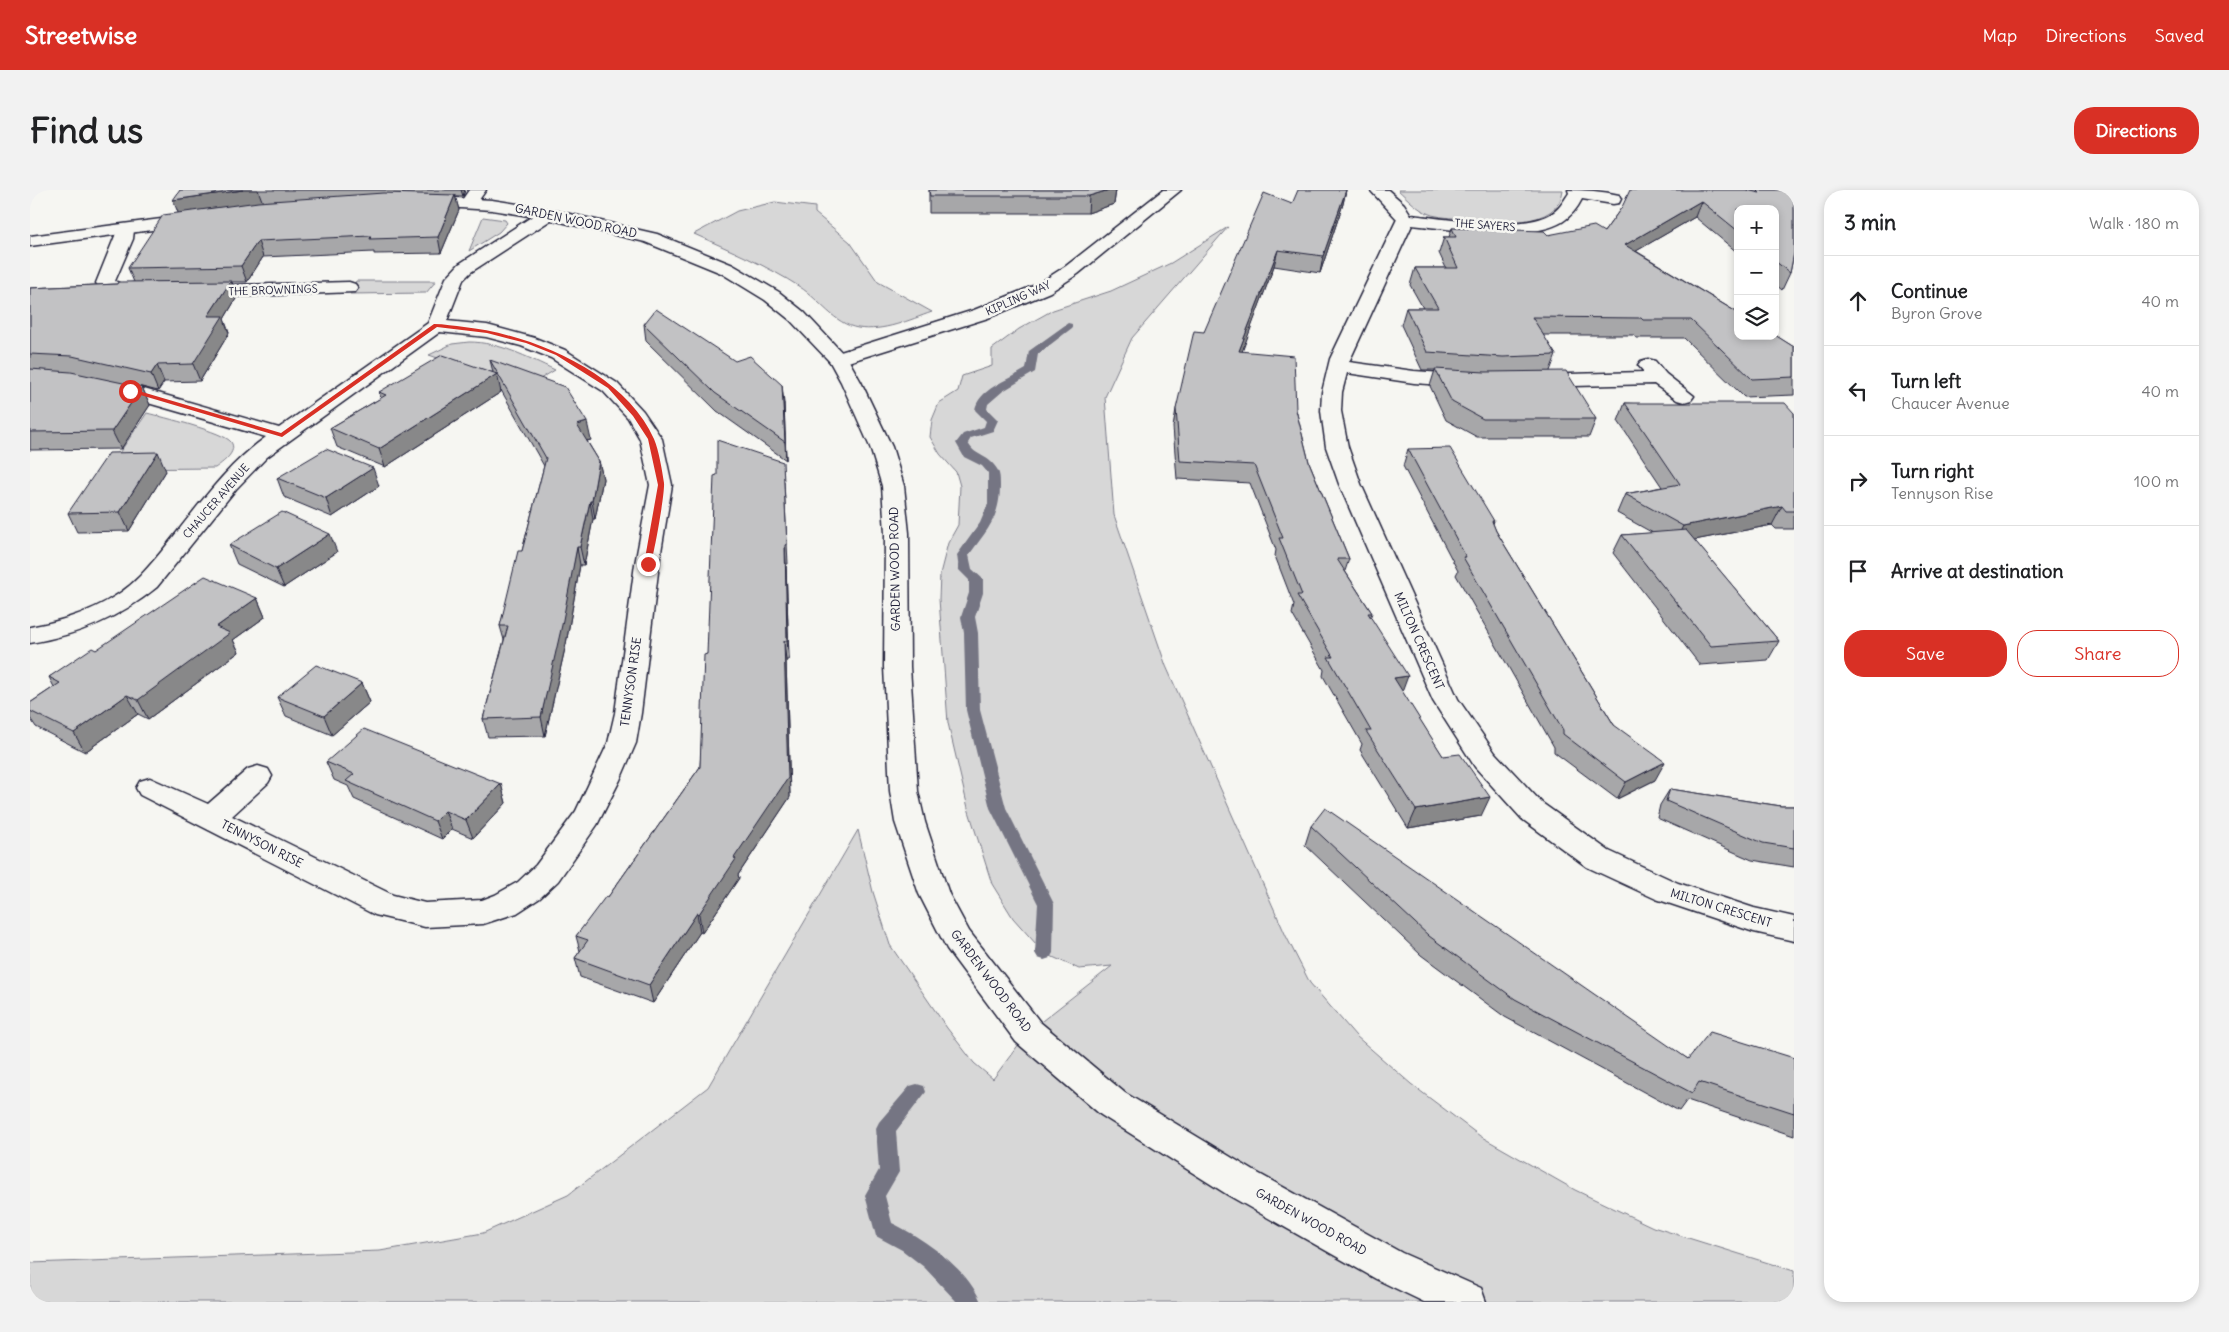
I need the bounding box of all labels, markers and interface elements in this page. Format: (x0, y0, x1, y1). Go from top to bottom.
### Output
text: Streetwise (25, 20, 137, 50)
text: Map (1982, 24, 2017, 47)
text: Directions (2045, 24, 2127, 47)
text: Saved (2155, 24, 2204, 47)
button: Directions (2074, 107, 2199, 154)
text: Find us (30, 108, 143, 152)
street label: GARDEN WOOD ROAD (514, 200, 639, 241)
map controls (1734, 205, 1779, 340)
button: + (1734, 205, 1779, 250)
text: 3 min (1844, 209, 1896, 236)
text: Walk · 180 m (2089, 213, 2179, 233)
street label: THE SAYERS (1454, 216, 1516, 234)
button: − (1734, 250, 1779, 295)
street label: KIPLING WAY (983, 277, 1053, 319)
text: Continue (1891, 279, 1968, 303)
street label: THE BROWNINGS (228, 281, 318, 299)
icon: ahead (1844, 287, 1872, 315)
text: 40 m (2141, 291, 2179, 311)
button: layers (1734, 295, 1779, 340)
text: Byron Grove (1891, 303, 1982, 323)
text: Turn left (1891, 369, 1961, 393)
icon: left (1844, 377, 1872, 405)
route start (119, 380, 142, 403)
text: 40 m (2141, 381, 2179, 401)
text: Chaucer Avenue (1891, 393, 2010, 413)
text: Turn right (1891, 459, 1974, 483)
street label: CHAUCER AVENUE (180, 461, 252, 541)
icon: right (1844, 467, 1872, 495)
text: 100 m (2134, 471, 2179, 491)
text: Tennyson Rise (1891, 483, 1993, 503)
street label: GARDEN WOOD ROAD (886, 507, 903, 631)
route end (637, 553, 660, 576)
icon: arrive (1844, 557, 1872, 585)
text: Arrive at destination (1891, 559, 2064, 583)
street label: MILTON CRESCENT (1391, 590, 1448, 692)
button: Save (1844, 630, 2007, 677)
button: Share (2017, 630, 2179, 677)
street label: TENNYSON RISE (617, 636, 644, 728)
street label: TENNYSON RISE (219, 816, 306, 871)
street label: MILTON CRESCENT (1669, 885, 1774, 930)
street label: GARDEN WOOD ROAD (948, 926, 1035, 1035)
street label: GARDEN WOOD ROAD (1253, 1185, 1369, 1258)

